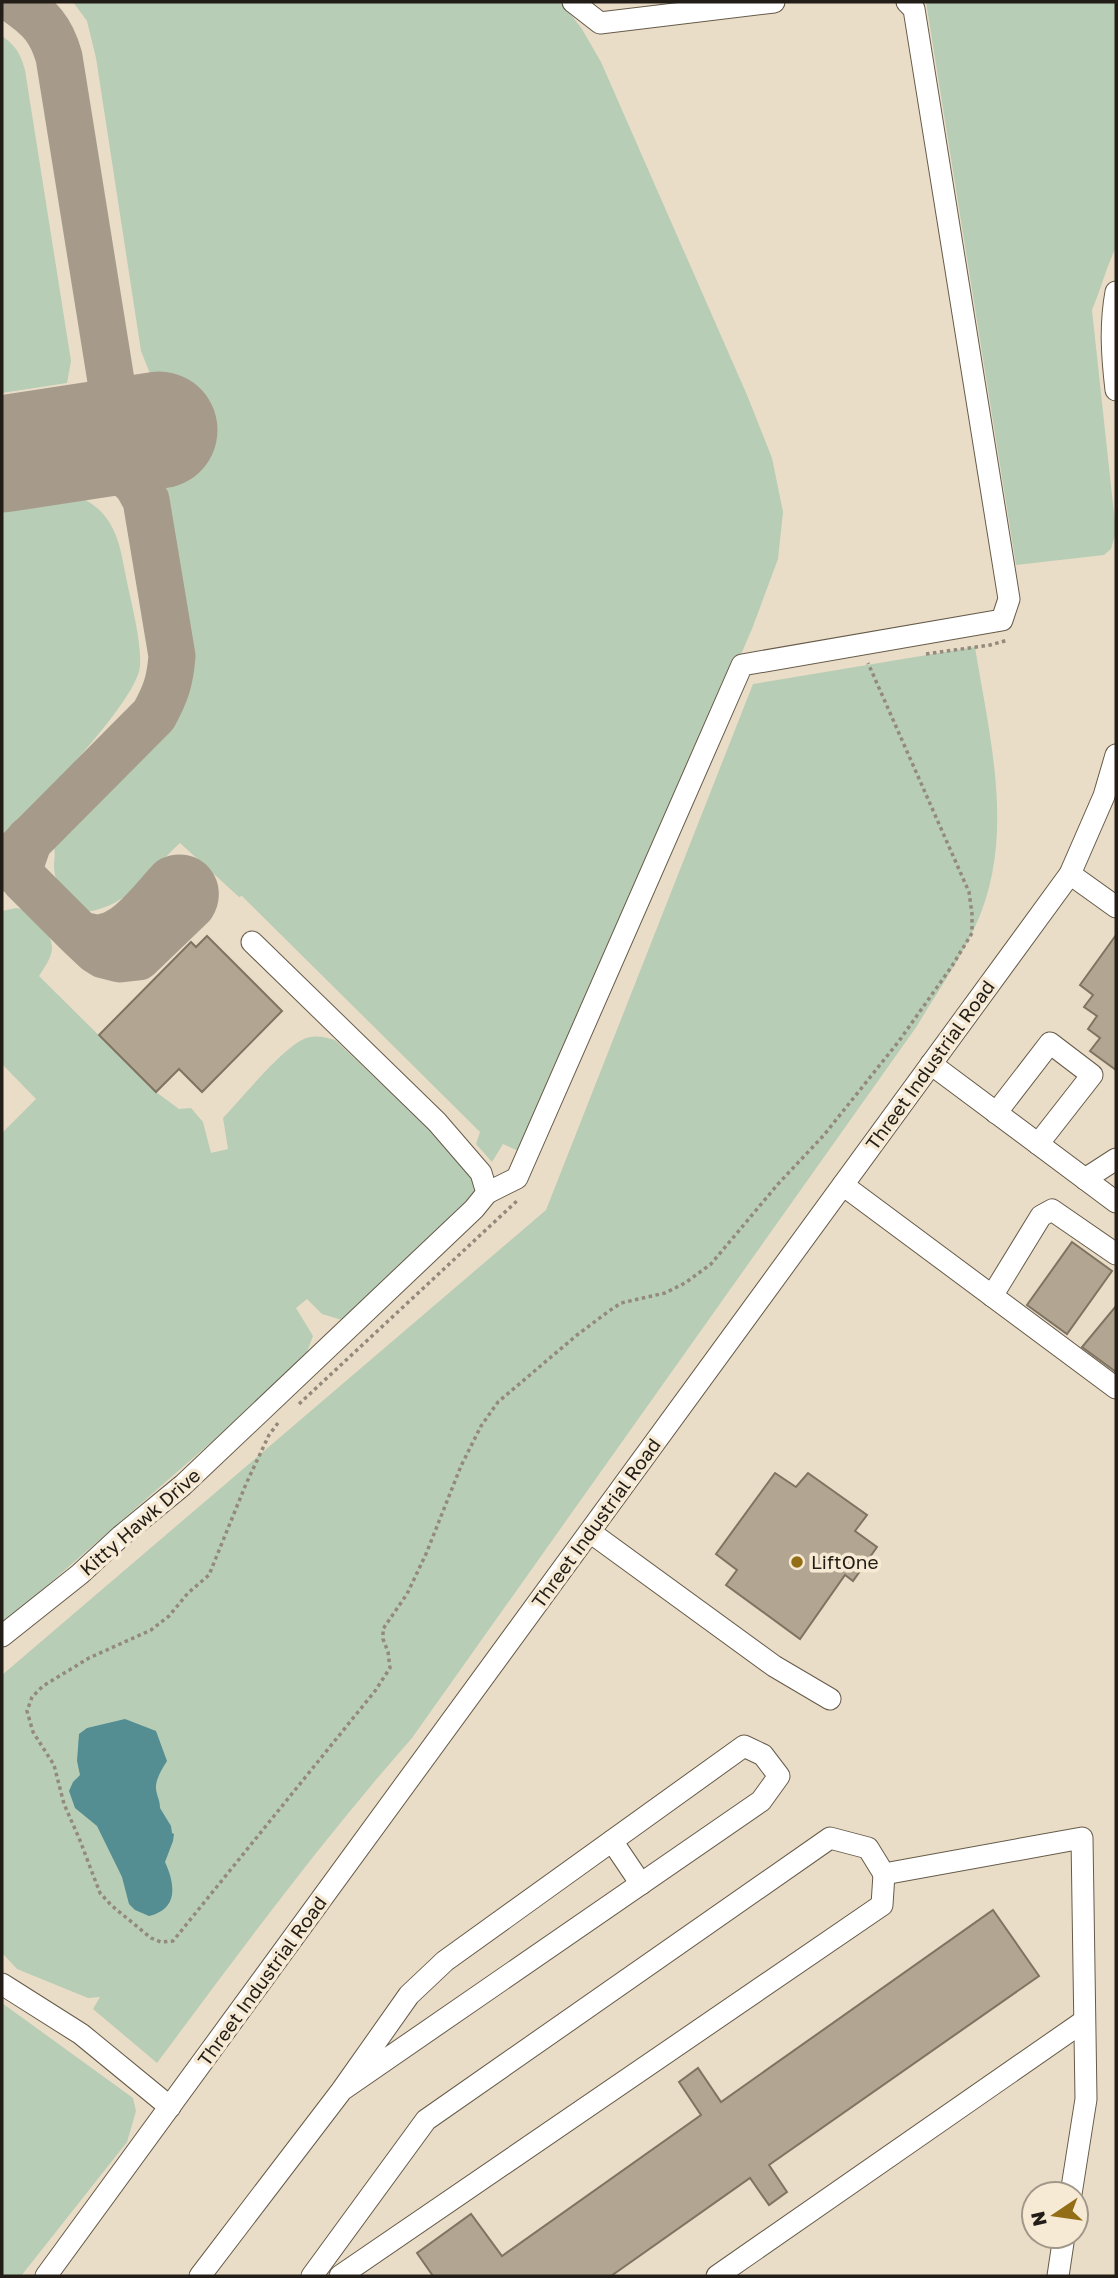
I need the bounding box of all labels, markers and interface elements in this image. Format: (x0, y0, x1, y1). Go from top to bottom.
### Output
street label: Threet Industrial Road (860, 975, 999, 1154)
street label: Threet Industrial Road (526, 1433, 665, 1612)
street label: Kitty Hawk Drive (75, 1463, 205, 1580)
place label: LiftOne (811, 1550, 878, 1573)
marker: LiftOne (789, 1554, 805, 1570)
street label: Threet Industrial Road (192, 1891, 331, 2070)
north arrow (1020, 2180, 1090, 2250)
text: N (1025, 2209, 1051, 2229)

